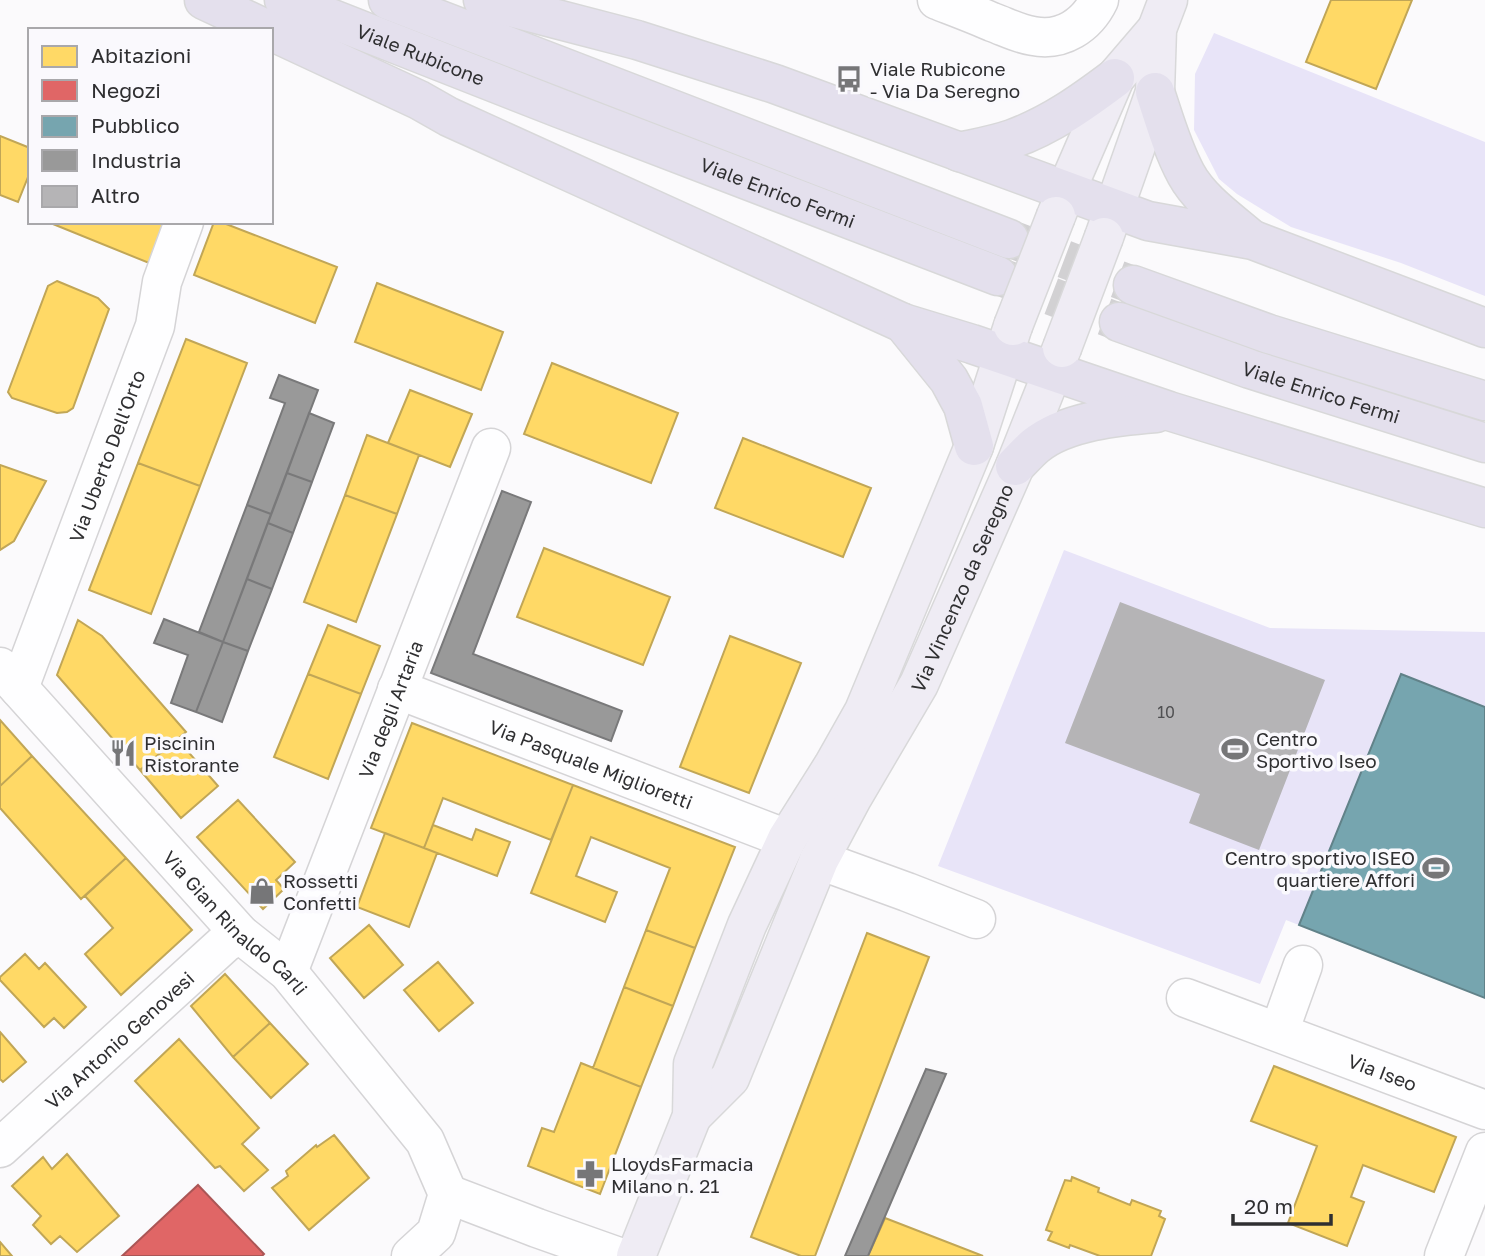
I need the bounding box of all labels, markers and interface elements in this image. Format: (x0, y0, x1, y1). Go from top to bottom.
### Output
street label: Viale Rubicone (354, 18, 488, 89)
legend (28, 28, 273, 224)
text: Abitazioni (91, 42, 191, 68)
place label: Viale Rubicone - Via Da Seregno (870, 57, 1020, 102)
bus stop icon: Viale Rubicone - Via Da Seregno (834, 64, 864, 94)
text: Negozi (91, 77, 161, 103)
text: Pubblico (91, 112, 180, 138)
text: Industria (91, 147, 181, 173)
street label: Viale Enrico Fermi (697, 152, 859, 232)
text: Altro (91, 182, 140, 208)
street label: Viale Enrico Fermi (1239, 356, 1403, 427)
street label: Via Uberto Dell'Orto (63, 366, 149, 545)
street label: Via Vincenzo da Seregno (905, 480, 1017, 696)
street label: Via degli Artaria (353, 637, 427, 781)
house number: 10 (1157, 702, 1175, 722)
street label: Via Pasquale Miglioretti (486, 714, 696, 813)
place label: Centro Sportivo Iseo (1256, 727, 1377, 772)
place label: Piscinin Ristorante (144, 731, 239, 776)
sports icon: Centro Sportivo Iseo (1220, 734, 1250, 764)
restaurant icon: Piscinin Ristorante (108, 738, 138, 768)
street label: Via Gian Rinaldo Carli (159, 845, 313, 999)
place label: Centro sportivo ISEO quartiere Affori (1225, 846, 1415, 891)
sports icon: Centro sportivo ISEO quartiere Affori (1421, 853, 1451, 883)
place label: Rossetti Confetti (283, 869, 358, 914)
shop icon: Rossetti Confetti (247, 876, 277, 906)
street label: Via Antonio Genovesi (40, 966, 198, 1113)
street label: Via Iseo (1345, 1048, 1420, 1095)
place label: LloydsFarmacia Milano n. 21 (611, 1152, 753, 1197)
pharmacy icon: LloydsFarmacia Milano n. 21 (575, 1159, 605, 1189)
scale bar (1233, 1182, 1331, 1226)
text: 20 m (1244, 1193, 1293, 1219)

